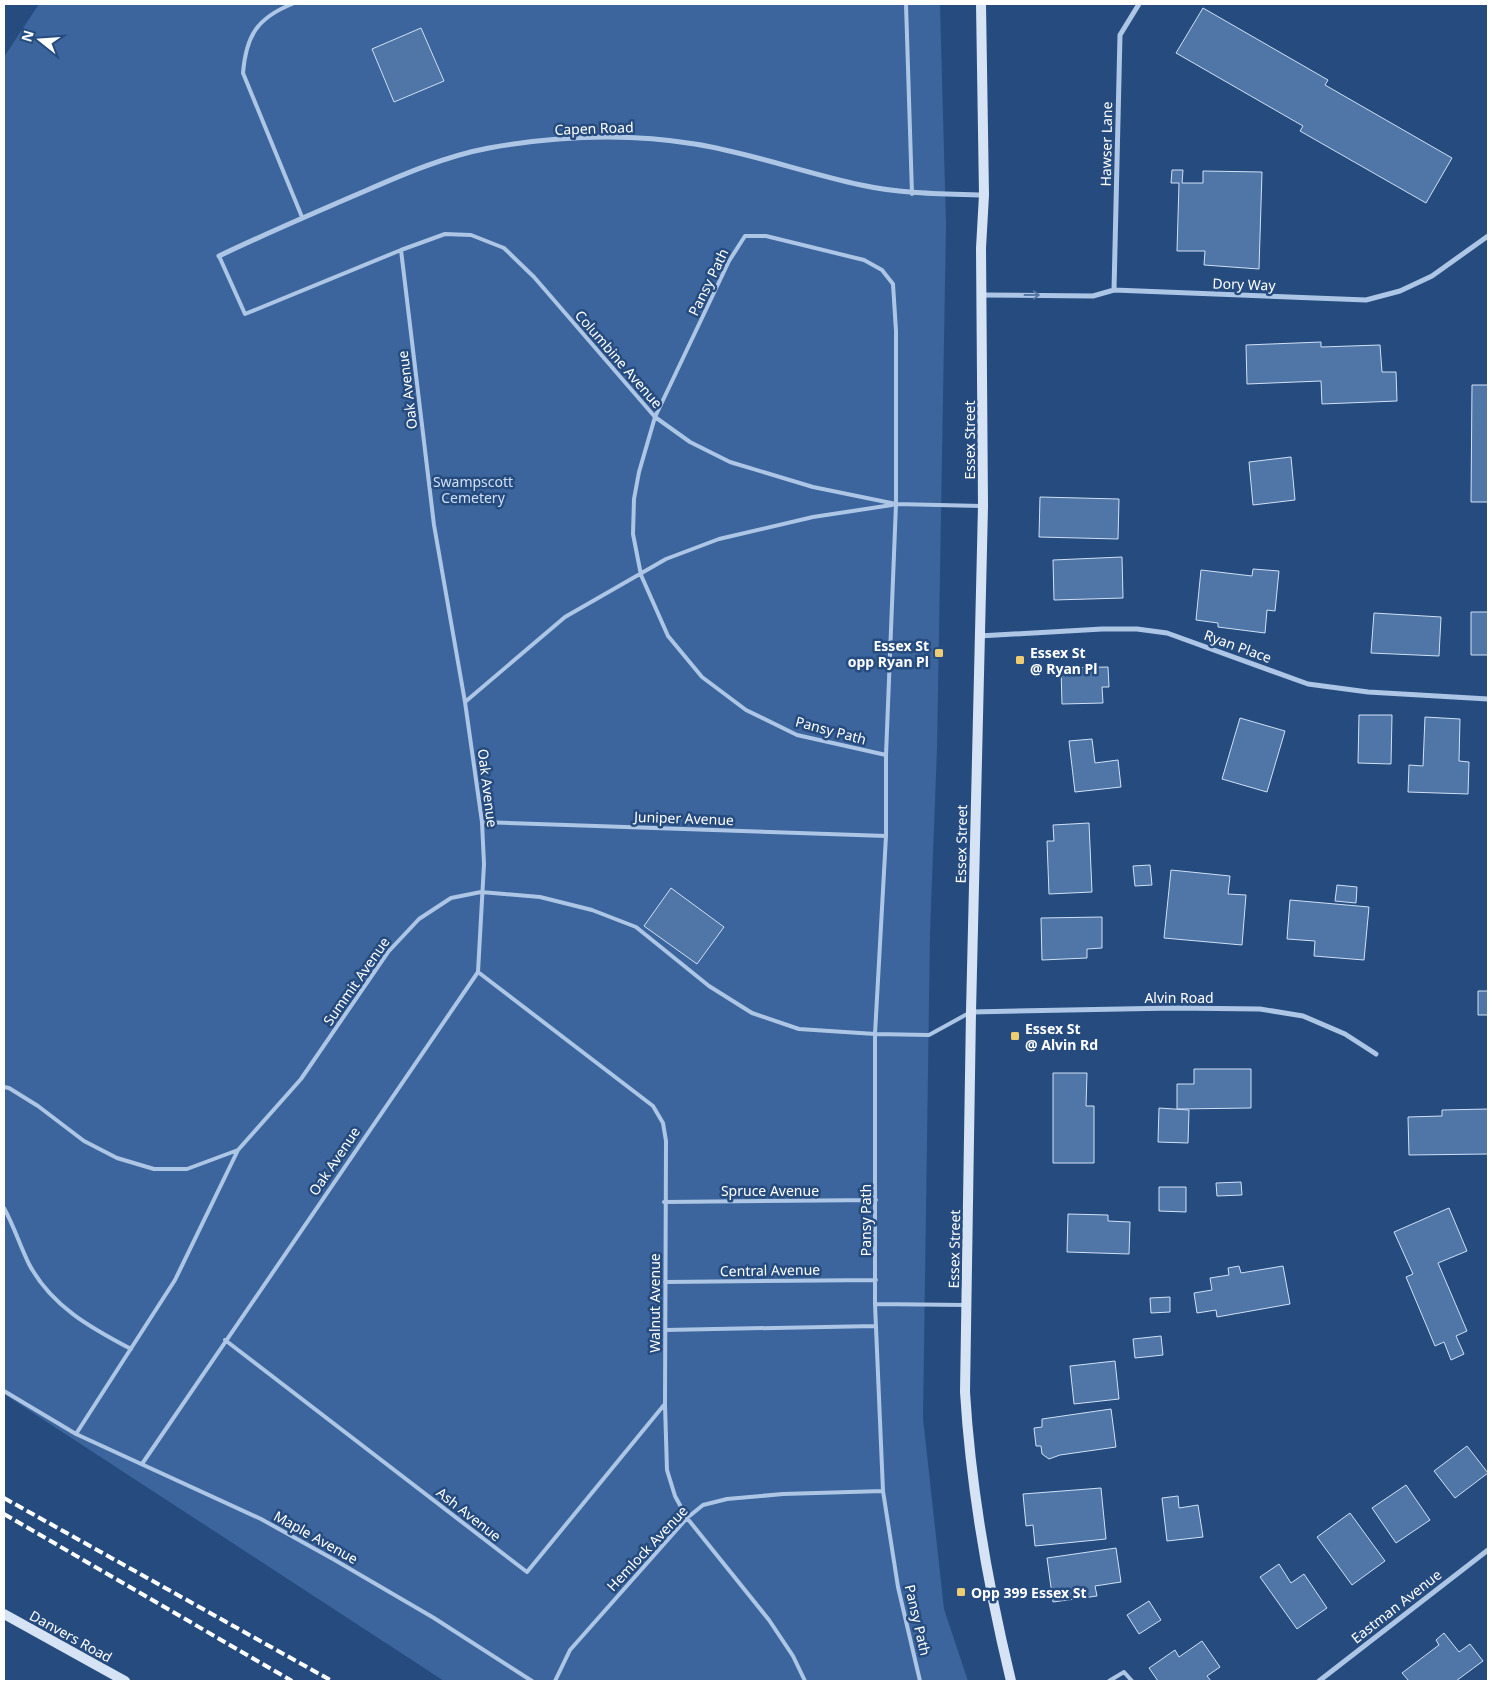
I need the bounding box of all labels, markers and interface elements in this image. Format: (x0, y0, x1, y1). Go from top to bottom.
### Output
north arrow (15, 15, 65, 65)
text: N (16, 28, 38, 44)
street label: Hawser Lane (1096, 101, 1116, 187)
street label: Capen Road (554, 117, 634, 139)
street label: Pansy Path (684, 245, 732, 319)
street label: Dory Way (1212, 273, 1277, 295)
one-way arrow (1024, 291, 1040, 300)
street label: Columbine Avenue (571, 306, 667, 412)
street label: Oak Avenue (393, 350, 421, 430)
street label: Essex Street (960, 401, 979, 479)
park label: Swampscott Cemetery (433, 472, 513, 507)
street label: Ryan Place (1202, 625, 1274, 667)
place label: Essex St opp Ryan Pl (848, 636, 929, 671)
place label: Essex St @ Ryan Pl (1030, 643, 1097, 678)
marker: Essex St opp Ryan Pl (933, 647, 945, 659)
marker: Essex St @ Ryan Pl (1014, 654, 1026, 666)
street label: Pansy Path (794, 711, 868, 749)
street label: Oak Avenue (474, 748, 502, 828)
street label: Essex Street (951, 804, 971, 884)
street label: Juniper Avenue (632, 807, 734, 829)
street label: Summit Avenue (318, 933, 394, 1029)
street label: Alvin Road (1144, 988, 1214, 1007)
place label: Essex St @ Alvin Rd (1025, 1019, 1098, 1054)
marker: Essex St @ Alvin Rd (1009, 1030, 1021, 1042)
street label: Oak Avenue (304, 1123, 364, 1199)
street label: Spruce Avenue (721, 1181, 819, 1200)
street label: Pansy Path (856, 1184, 875, 1256)
street label: Essex Street (944, 1209, 964, 1289)
street label: Walnut Avenue (645, 1253, 664, 1353)
street label: Central Avenue (720, 1260, 820, 1280)
street label: Ash Avenue (433, 1483, 505, 1545)
street label: Hemlock Avenue (602, 1501, 692, 1595)
street label: Maple Avenue (271, 1506, 362, 1568)
street label: Eastman Avenue (1347, 1565, 1445, 1647)
street label: Pansy Path (901, 1583, 935, 1657)
place label: Opp 399 Essex St (971, 1583, 1087, 1602)
marker: Opp 399 Essex St (955, 1586, 967, 1598)
street label: Danvers Road (26, 1606, 116, 1666)

